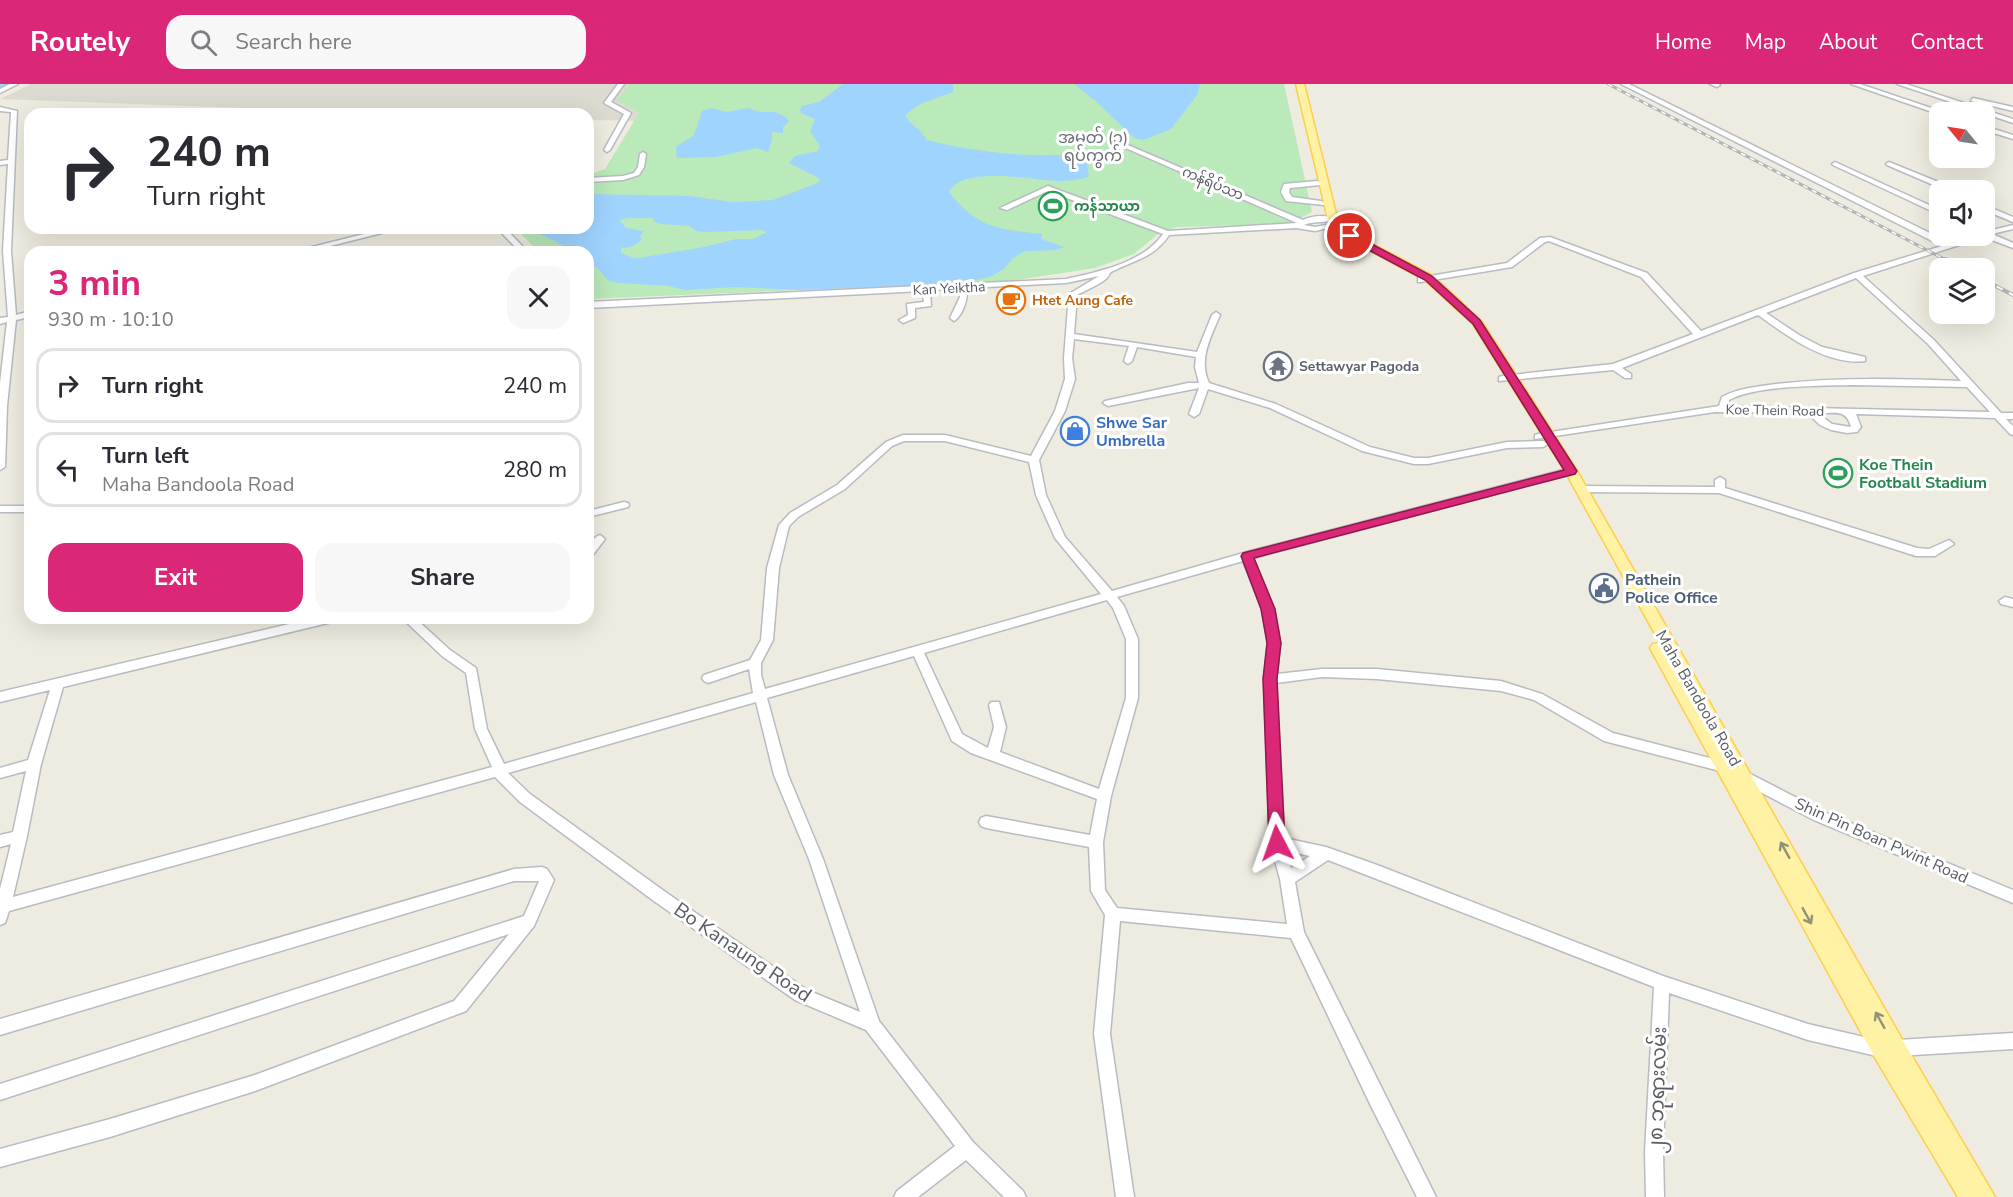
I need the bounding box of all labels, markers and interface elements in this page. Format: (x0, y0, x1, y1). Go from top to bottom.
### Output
search box (166, 15, 586, 69)
text: Routely (30, 23, 130, 61)
icon: search (187, 26, 220, 59)
text: Search here (235, 27, 352, 57)
text: Home (1655, 28, 1712, 56)
text: Map (1745, 28, 1786, 56)
text: About (1819, 28, 1877, 56)
text: Contact (1910, 28, 1983, 56)
north arrow (1929, 102, 1995, 168)
map controls (1929, 102, 1995, 324)
text: 240 m (147, 124, 271, 181)
district label: အမှတ် (၃) ရပ်ကွက် (1058, 126, 1128, 169)
icon: right (48, 132, 126, 210)
street label: ကန်ရိပ်သာ (1178, 161, 1247, 207)
text: Turn right (147, 178, 265, 215)
button: sound (1929, 180, 1995, 246)
sports icon: ကန်သာယာ (1037, 190, 1069, 222)
place label: ကန်သာယာ (1074, 196, 1140, 218)
pin (1324, 210, 1375, 261)
icon: arrive (1333, 219, 1366, 252)
button: layers (1929, 258, 1995, 324)
text: 3 min (48, 259, 141, 308)
button: close (507, 266, 570, 329)
street label: Kan Yeiktha (912, 277, 986, 300)
cafe icon: Htet Aung Cafe (995, 284, 1027, 316)
place label: Htet Aung Cafe (1032, 291, 1134, 310)
text: 930 m · 10:10 (48, 306, 174, 333)
temple icon: Settawyar Pagoda (1262, 350, 1294, 382)
place label: Settawyar Pagoda (1299, 357, 1419, 376)
icon: right (51, 369, 84, 402)
text: Turn right (102, 371, 203, 401)
text: 240 m (503, 371, 567, 401)
street label: Koe Thein Road (1726, 400, 1824, 421)
place label: Shwe Sar Umbrella (1096, 412, 1168, 452)
shop icon: Shwe Sar Umbrella (1059, 415, 1091, 447)
text: Turn left (102, 441, 189, 471)
icon: left (51, 453, 84, 486)
place label: Koe Thein Football Stadium (1859, 454, 1987, 494)
text: 280 m (503, 455, 567, 485)
sports icon: Koe Thein Football Stadium (1822, 457, 1854, 489)
text: Maha Bandoola Road (102, 471, 294, 498)
button: Exit (48, 543, 303, 612)
button: Share (315, 543, 570, 612)
place label: Pathein Police Office (1625, 569, 1718, 609)
public building icon: Pathein Police Office (1588, 572, 1620, 604)
street label: Maha Bandoola Road (1650, 626, 1746, 771)
street label: Shin Pin Boan Pwint Road (1791, 793, 1972, 889)
position arrow (1245, 811, 1309, 875)
one-way arrow (1778, 842, 1790, 859)
street label: Bo Kanaung Road (669, 896, 817, 1009)
one-way arrow (1802, 906, 1813, 924)
one-way arrow (1874, 1012, 1886, 1029)
street label: ၂၈ ဘုရားလမ်း (1641, 1026, 1676, 1154)

